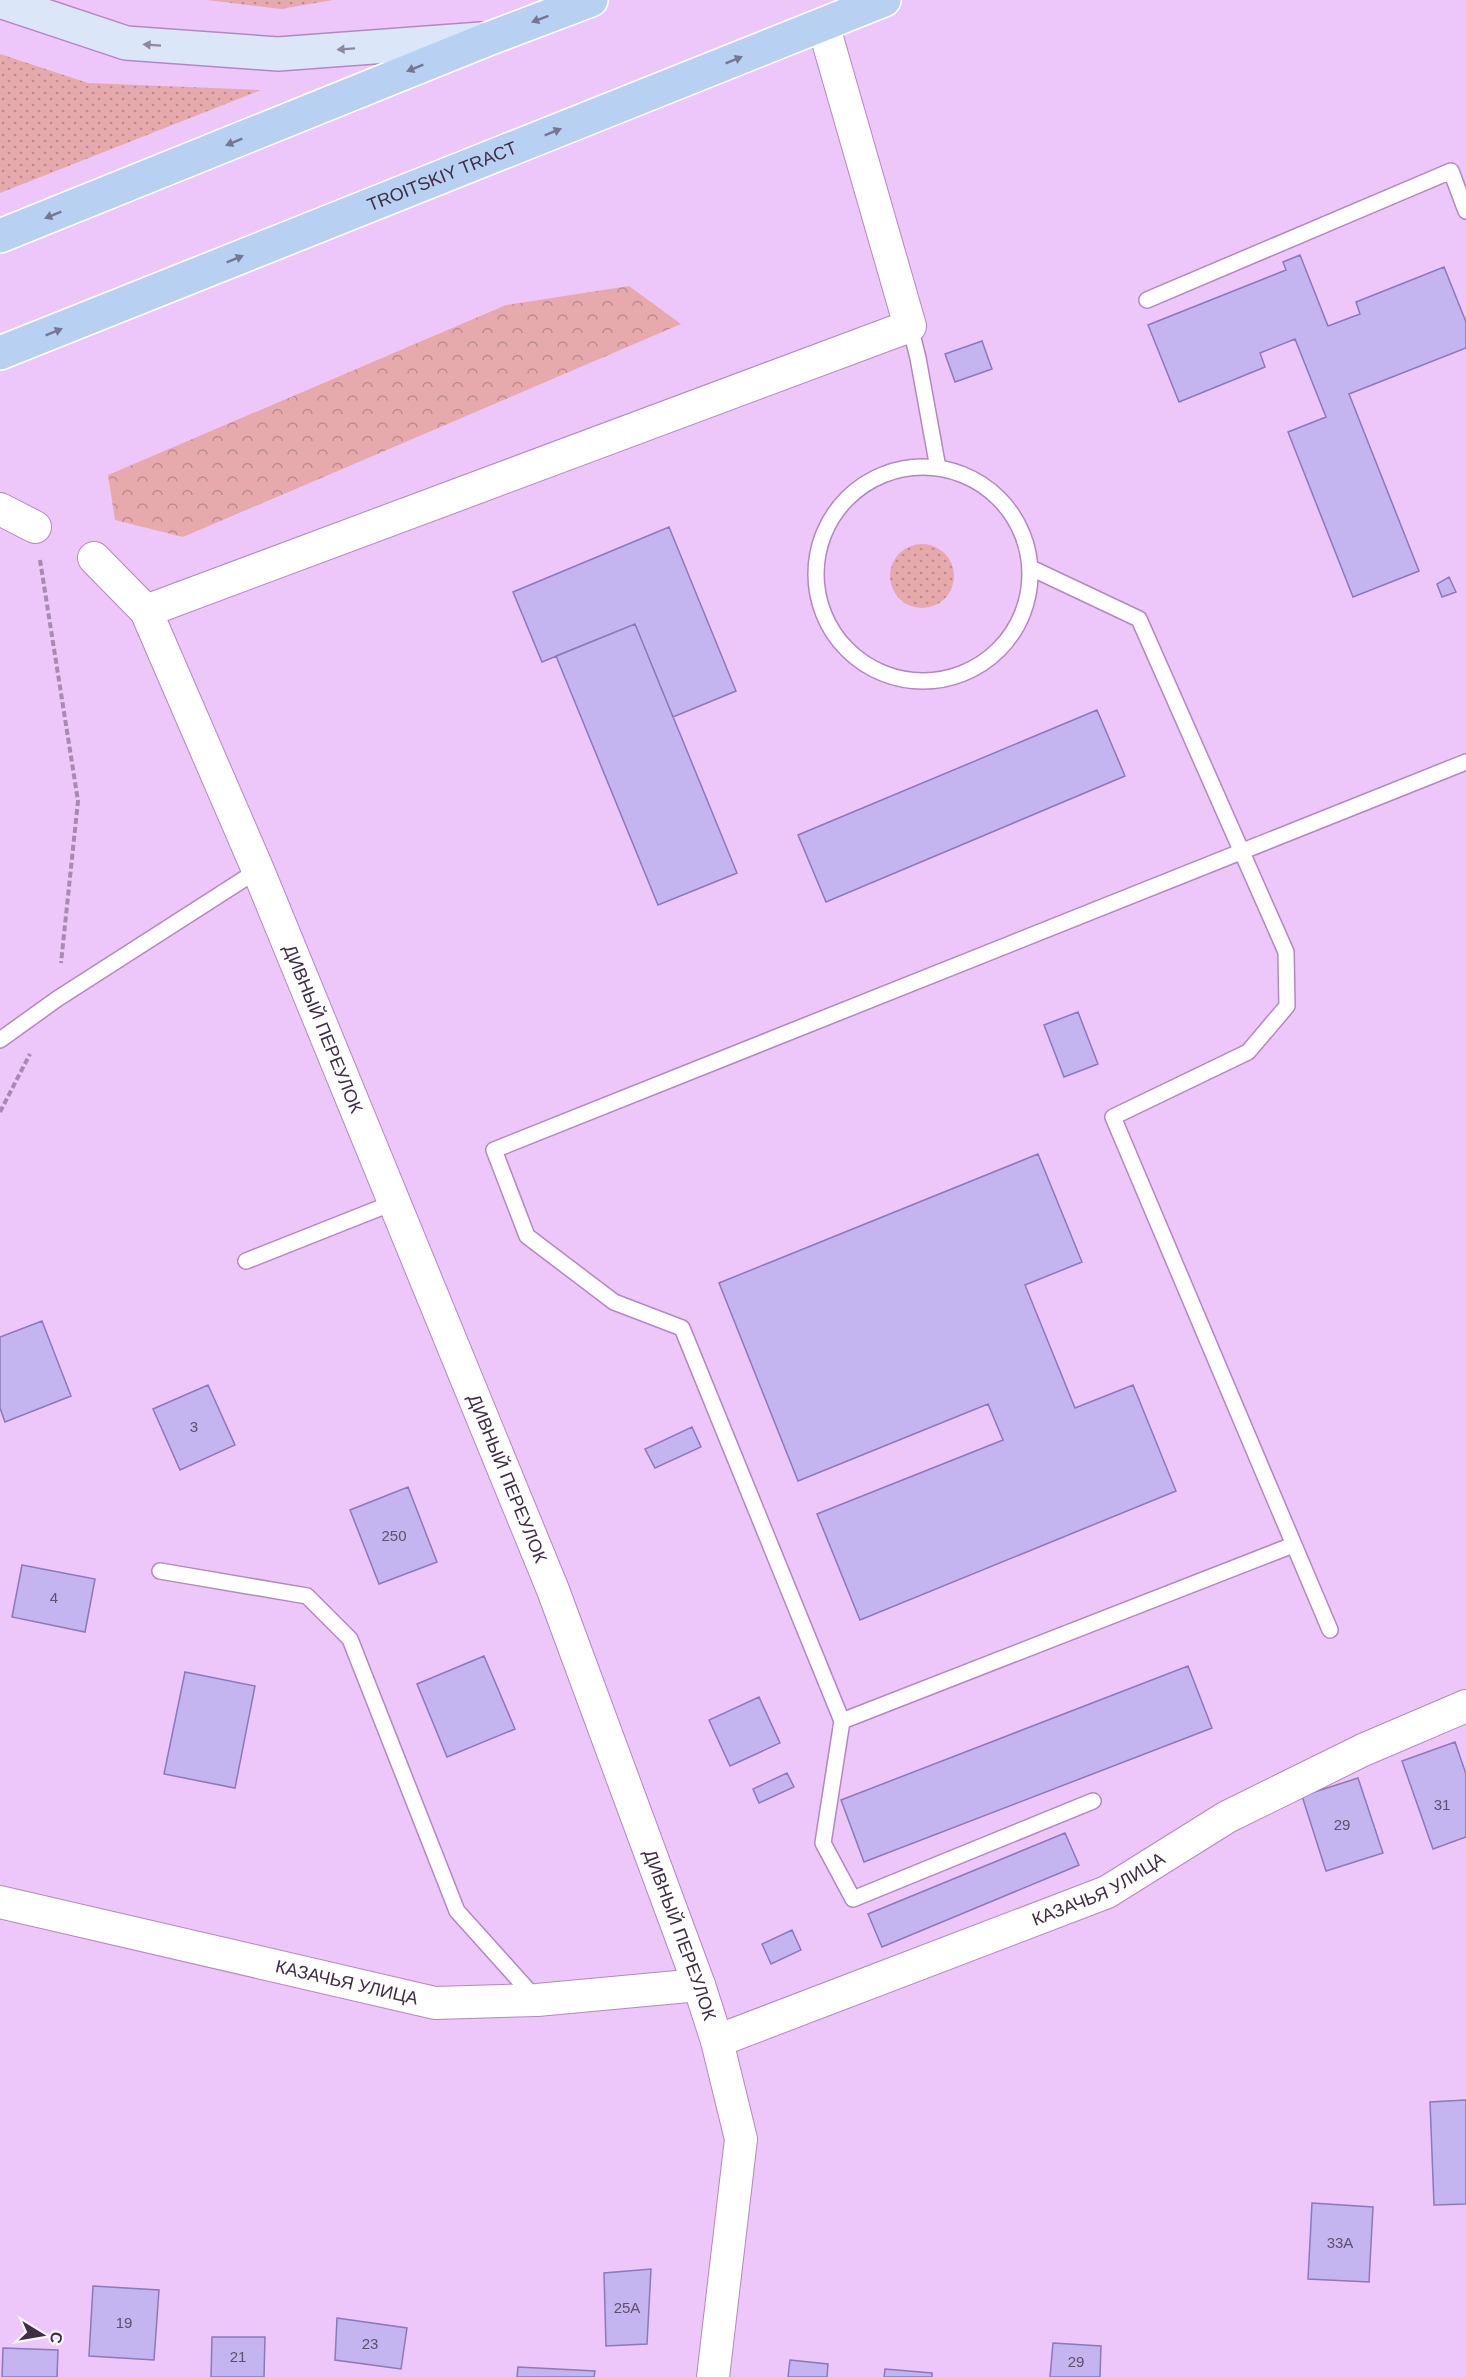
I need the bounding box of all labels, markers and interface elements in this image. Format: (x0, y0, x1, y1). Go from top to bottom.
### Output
one-way arrow (531, 15, 549, 25)
one-way arrow (142, 40, 161, 49)
one-way arrow (337, 44, 356, 54)
one-way arrow (725, 55, 743, 64)
one-way arrow (405, 63, 423, 73)
one-way arrow (544, 127, 562, 137)
one-way arrow (225, 138, 243, 147)
street label: TROITSKIY TRACT (364, 138, 520, 215)
one-way arrow (44, 211, 62, 220)
one-way arrow (227, 254, 245, 264)
one-way arrow (46, 327, 64, 337)
street label: ДИВНЫЙ ПЕРЕУЛОК (280, 942, 367, 1116)
street label: ДИВНЫЙ ПЕРЕУЛОК (464, 1391, 551, 1566)
house number: 3 (190, 1418, 198, 1435)
house number: 250 (381, 1527, 407, 1544)
house number: 4 (50, 1589, 58, 1606)
house number: 31 (1434, 1796, 1450, 1813)
house number: 29 (1334, 1816, 1350, 1833)
street label: ДИВНЫЙ ПЕРЕУЛОК (640, 1847, 720, 2023)
street label: КАЗАЧЬЯ УЛИЦА (1029, 1848, 1169, 1930)
street label: КАЗАЧЬЯ УЛИЦА (274, 1956, 420, 2009)
house number: 33А (1327, 2234, 1353, 2251)
house number: 25А (614, 2299, 640, 2316)
north arrow (12, 2305, 72, 2365)
house number: 19 (116, 2314, 132, 2331)
text: С (47, 2330, 66, 2345)
house number: 23 (362, 2335, 378, 2352)
house number: 21 (230, 2348, 246, 2365)
house number: 29 (1068, 2353, 1084, 2370)

